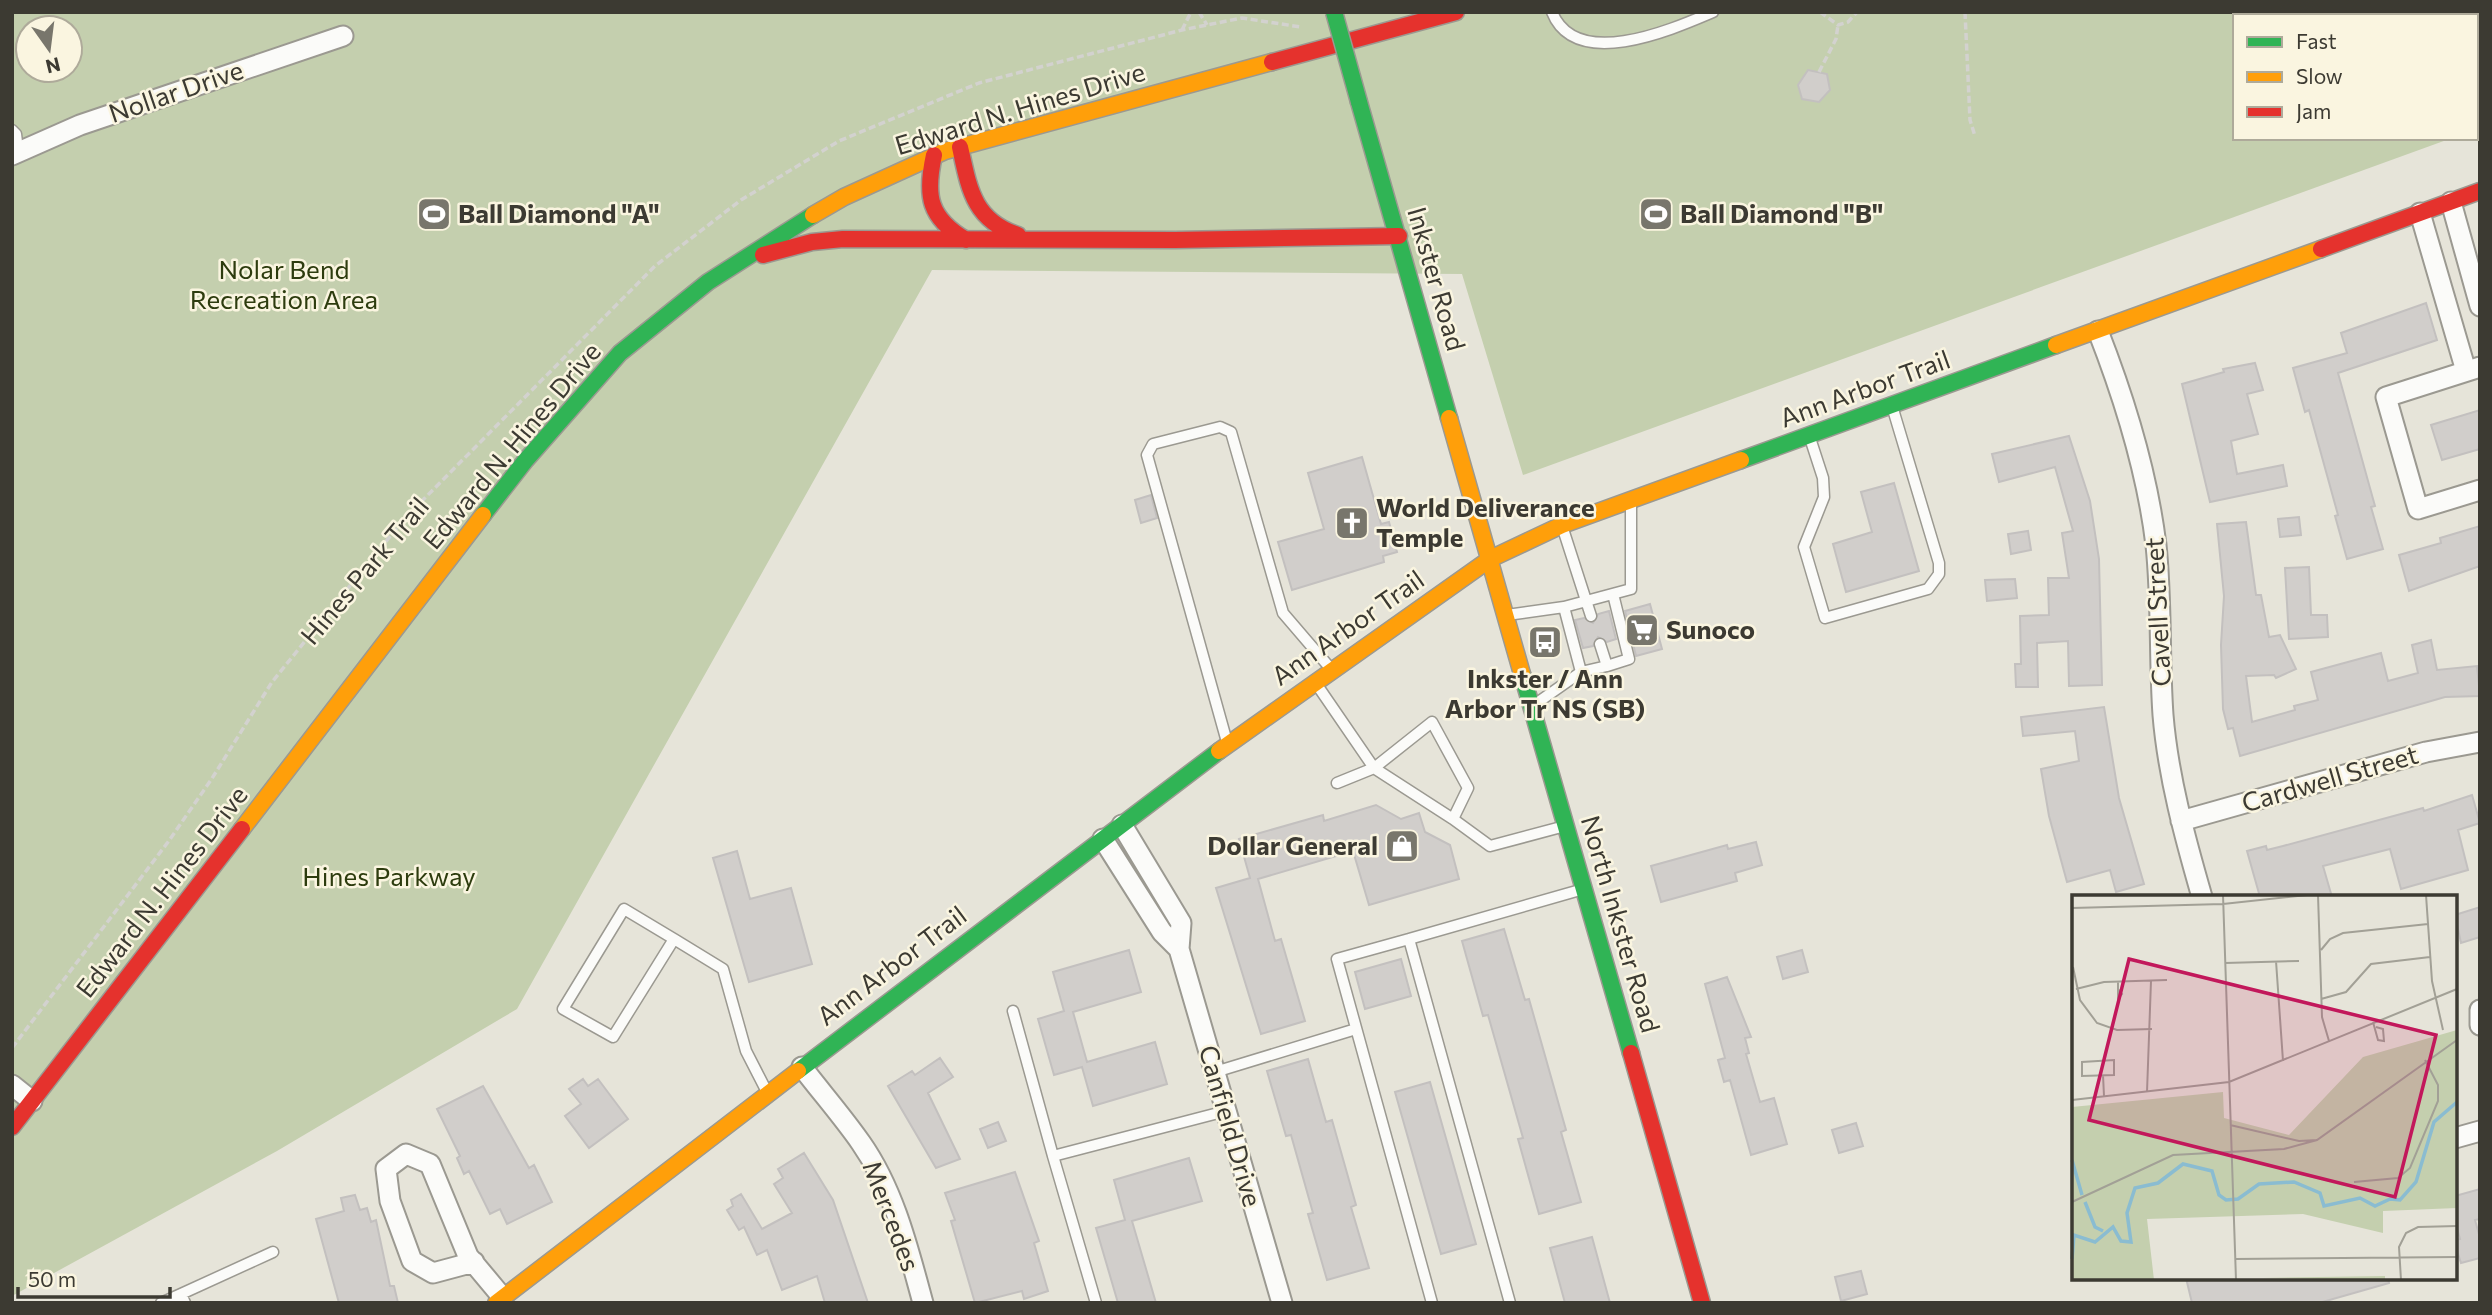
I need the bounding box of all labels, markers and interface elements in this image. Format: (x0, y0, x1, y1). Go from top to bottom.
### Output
north arrow (14, 14, 84, 84)
legend (2233, 14, 2478, 140)
text: Fast (2296, 28, 2337, 53)
text: N (44, 53, 63, 79)
street label: Nollar Drive (104, 53, 247, 128)
street label: Edward N. Hines Drive (891, 55, 1148, 160)
text: Slow (2296, 63, 2343, 88)
text: Jam (2296, 98, 2331, 123)
sports icon: Ball Diamond "A" (415, 195, 453, 233)
sports icon: Ball Diamond "B" (1637, 195, 1675, 233)
place label: Ball Diamond "A" (458, 197, 660, 228)
place label: Ball Diamond "B" (1680, 197, 1883, 228)
street label: Inkster Road (1402, 203, 1473, 354)
park label: Nolar Bend Recreation Area (190, 253, 378, 314)
street label: Edward N. Hines Drive (416, 336, 606, 554)
street label: Ann Arbor Trail (1775, 342, 1954, 433)
street label: Hines Park Trail (293, 490, 434, 650)
place label: World Deliverance Temple (1376, 491, 1595, 552)
church icon: World Deliverance Temple (1333, 504, 1371, 542)
street label: Cavell Street (2137, 537, 2176, 687)
street label: Ann Arbor Trail (1265, 563, 1429, 691)
supermarket icon: Sunoco (1623, 611, 1661, 649)
place label: Sunoco (1666, 613, 1755, 644)
bus stop icon: Inkster / Ann Arbor Tr NS (SB) (1526, 623, 1564, 661)
place label: Inkster / Ann Arbor Tr NS (SB) (1445, 662, 1645, 723)
street label: Cardwell Street (2238, 738, 2421, 818)
street label: Edward N. Hines Drive (69, 779, 253, 1003)
street label: North Inkster Road (1576, 811, 1667, 1036)
shop icon: Dollar General (1383, 827, 1421, 865)
place label: Dollar General (1207, 829, 1378, 860)
park label: Hines Parkway (302, 860, 476, 891)
inset map (2072, 895, 2457, 1280)
street label: Ann Arbor Trail (810, 899, 972, 1031)
street label: Canfield Drive (1194, 1041, 1269, 1210)
street label: Mercedes (857, 1156, 928, 1275)
scale bar (18, 1256, 170, 1300)
text: 50 m (28, 1266, 76, 1291)

